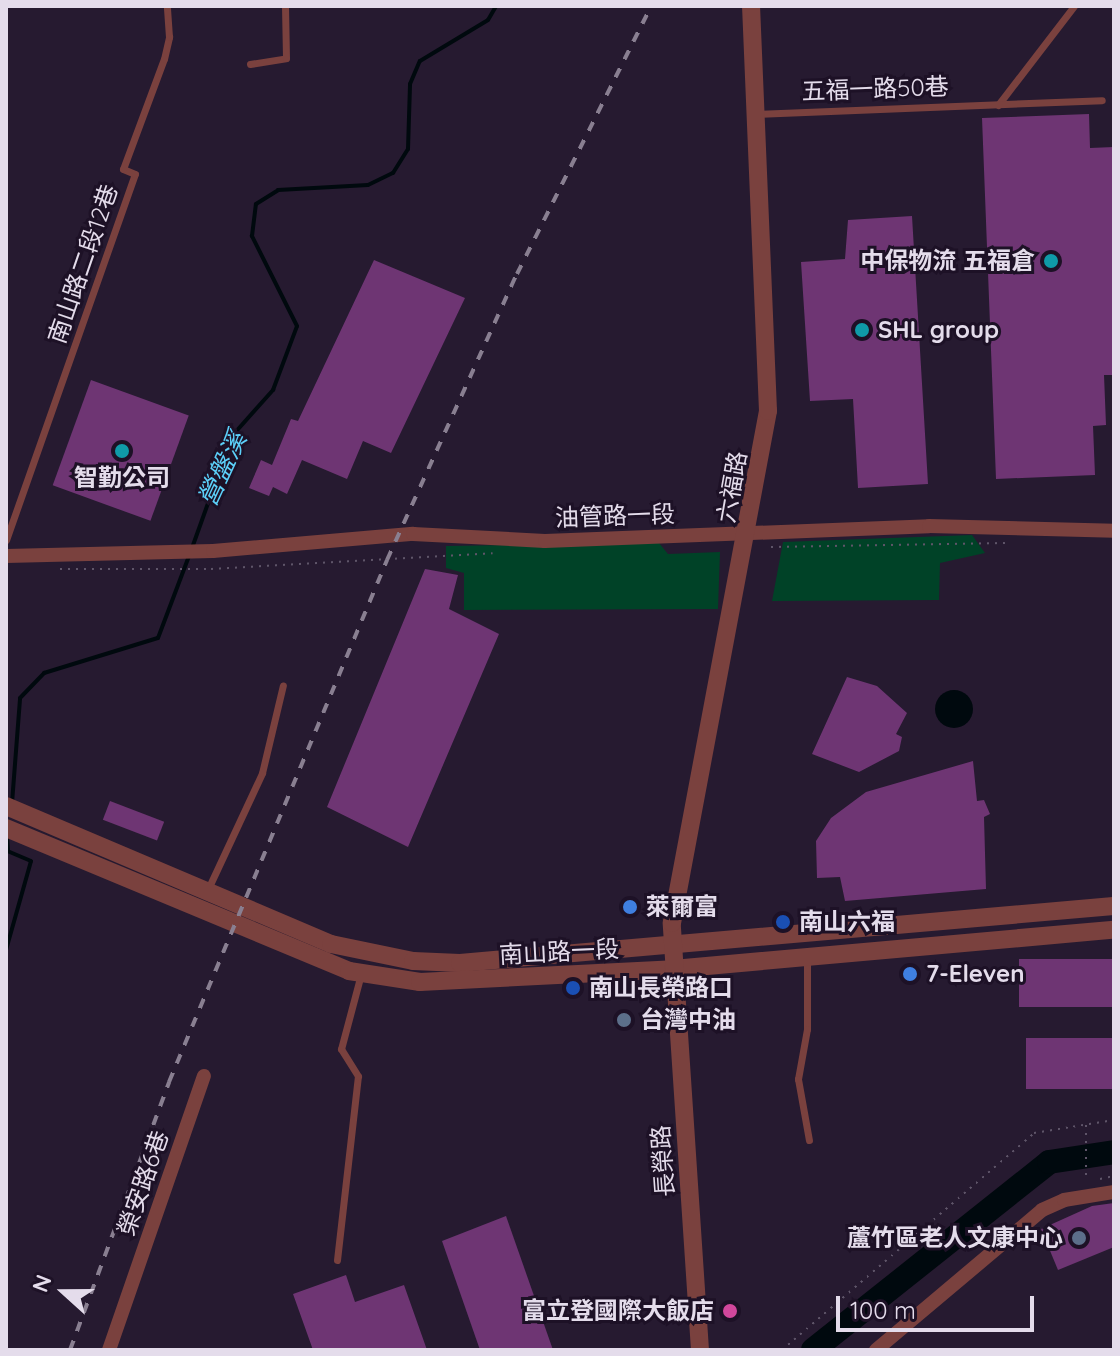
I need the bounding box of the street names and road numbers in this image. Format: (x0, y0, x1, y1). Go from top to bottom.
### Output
street label: 五福一路50巷 (801, 72, 949, 106)
street label: 南山路二段12巷 (42, 181, 124, 347)
street label: 六福路 (712, 449, 752, 525)
street label: 油管路一段 (555, 500, 675, 532)
street label: 南山路一段 (498, 934, 620, 970)
street label: 長榮路 (646, 1124, 680, 1198)
street label: 榮安路6巷 (112, 1127, 174, 1239)

